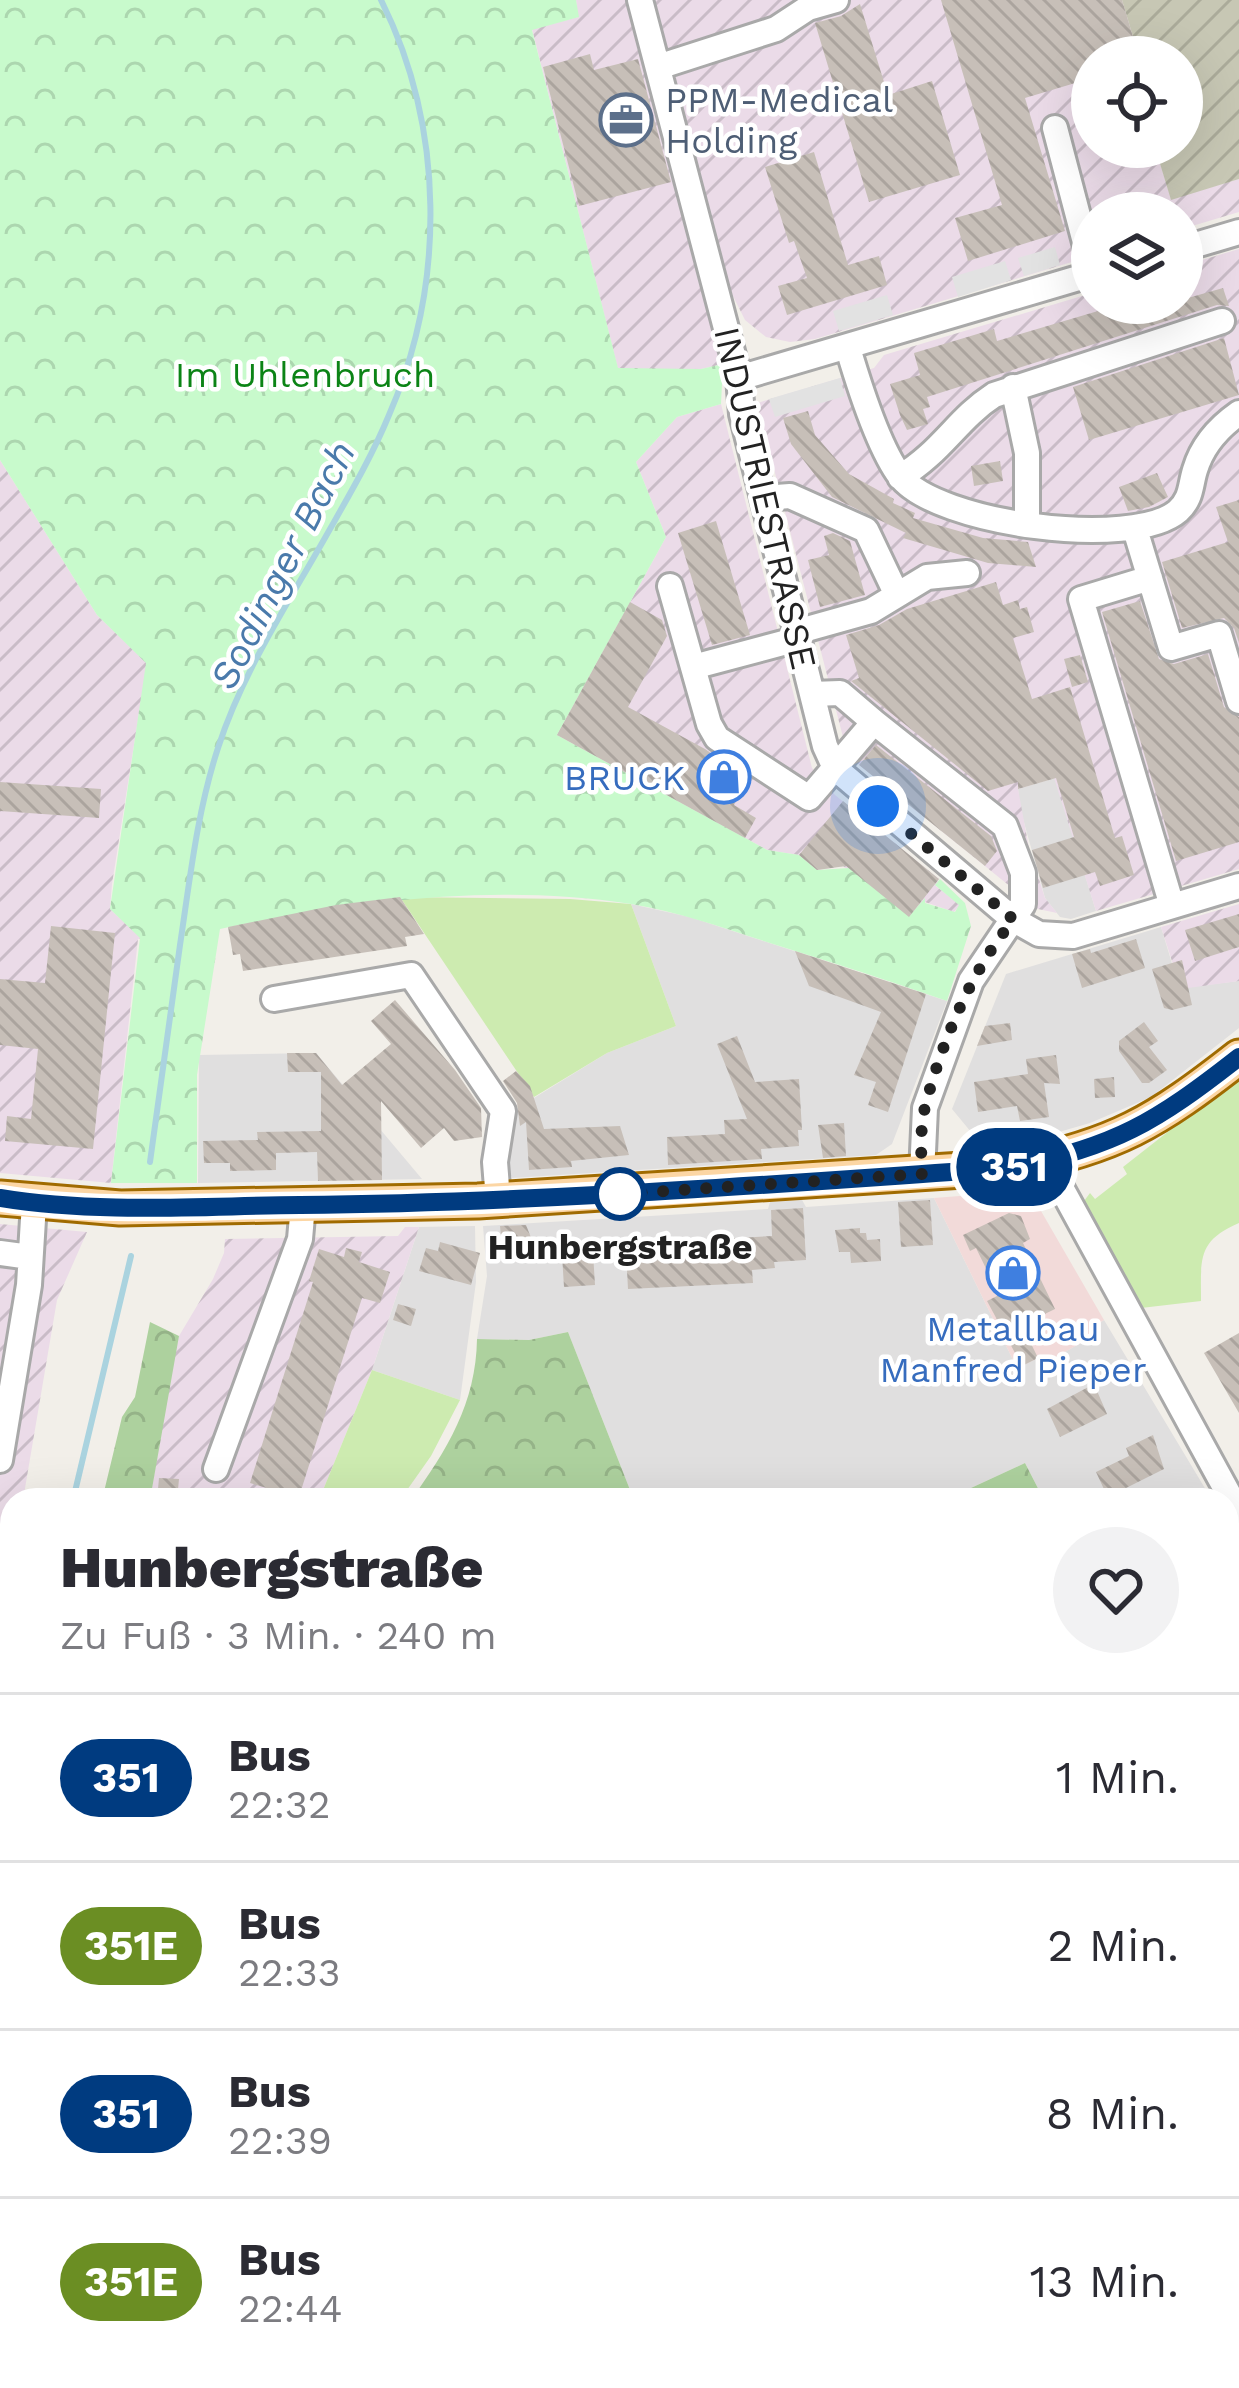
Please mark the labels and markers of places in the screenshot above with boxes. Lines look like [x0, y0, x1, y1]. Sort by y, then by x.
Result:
place label: PPM-Medical Holding [665, 79, 893, 162]
office icon: PPM-Medical Holding [598, 92, 654, 148]
shop icon: BRUCK [696, 749, 752, 805]
place label: BRUCK [564, 757, 685, 799]
marker: Hunbergstraße [595, 1169, 645, 1219]
place label: Hunbergstraße [487, 1226, 753, 1268]
shop icon: Metallbau Manfred Pieper [985, 1245, 1041, 1301]
place label: Metallbau Manfred Pieper [879, 1308, 1147, 1391]

